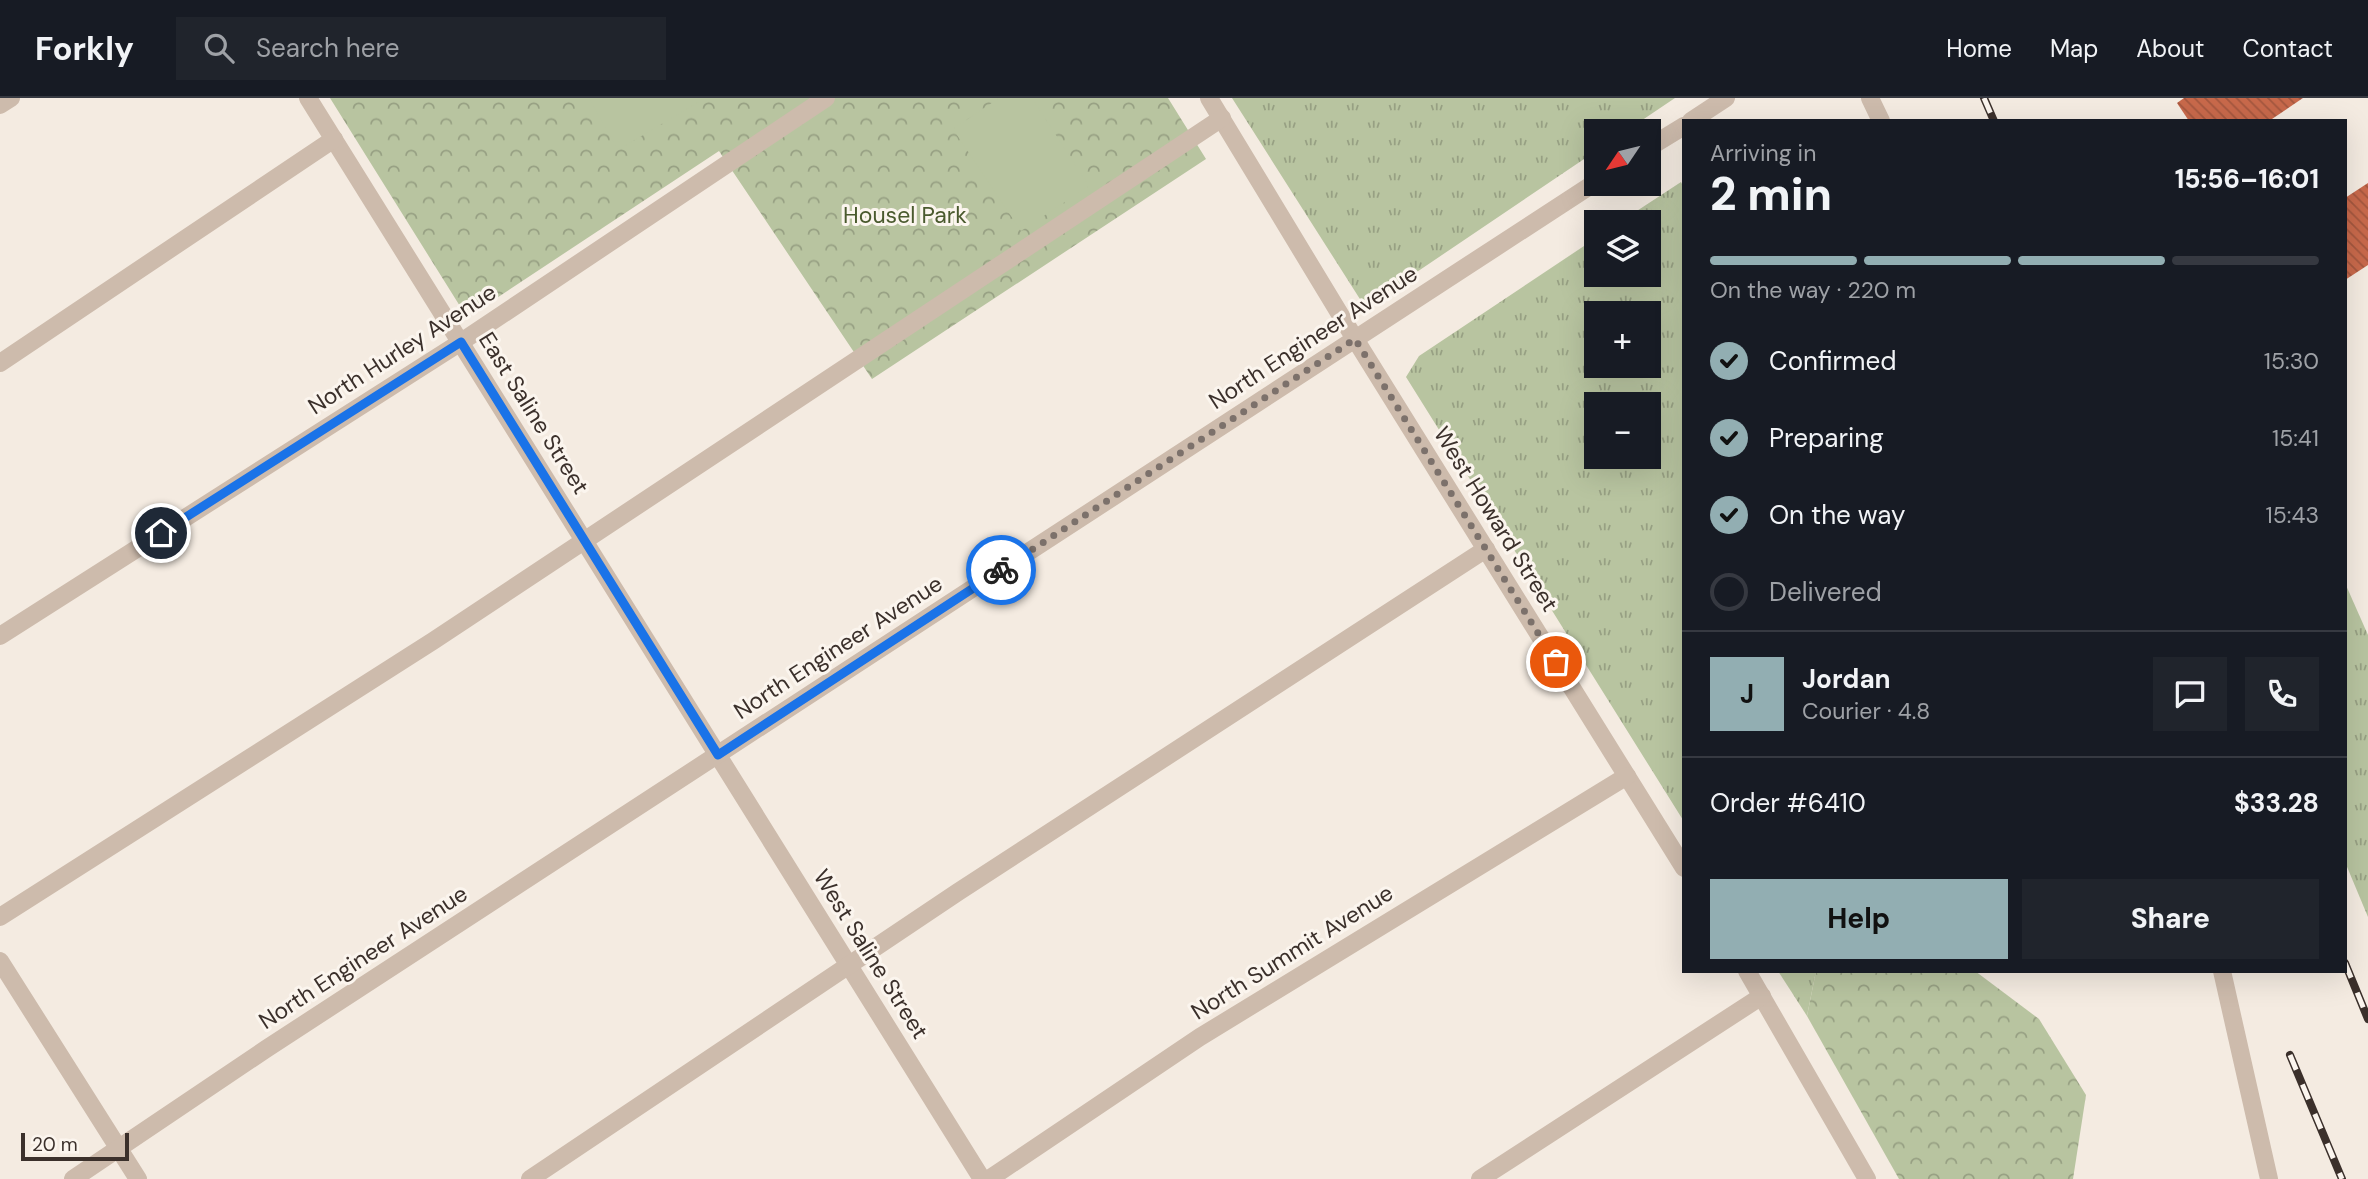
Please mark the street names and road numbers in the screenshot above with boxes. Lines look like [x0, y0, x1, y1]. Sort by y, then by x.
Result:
street label: North Engineer Avenue [1203, 258, 1423, 416]
street label: North Hurley Avenue [302, 277, 502, 421]
street label: East Saline Street [472, 326, 596, 500]
street label: West Howard Street [1427, 421, 1565, 617]
street label: North Engineer Avenue [728, 568, 948, 726]
street label: West Saline Street [807, 864, 935, 1044]
street label: North Engineer Avenue [253, 878, 473, 1036]
street label: North Summit Avenue [1185, 878, 1399, 1026]

